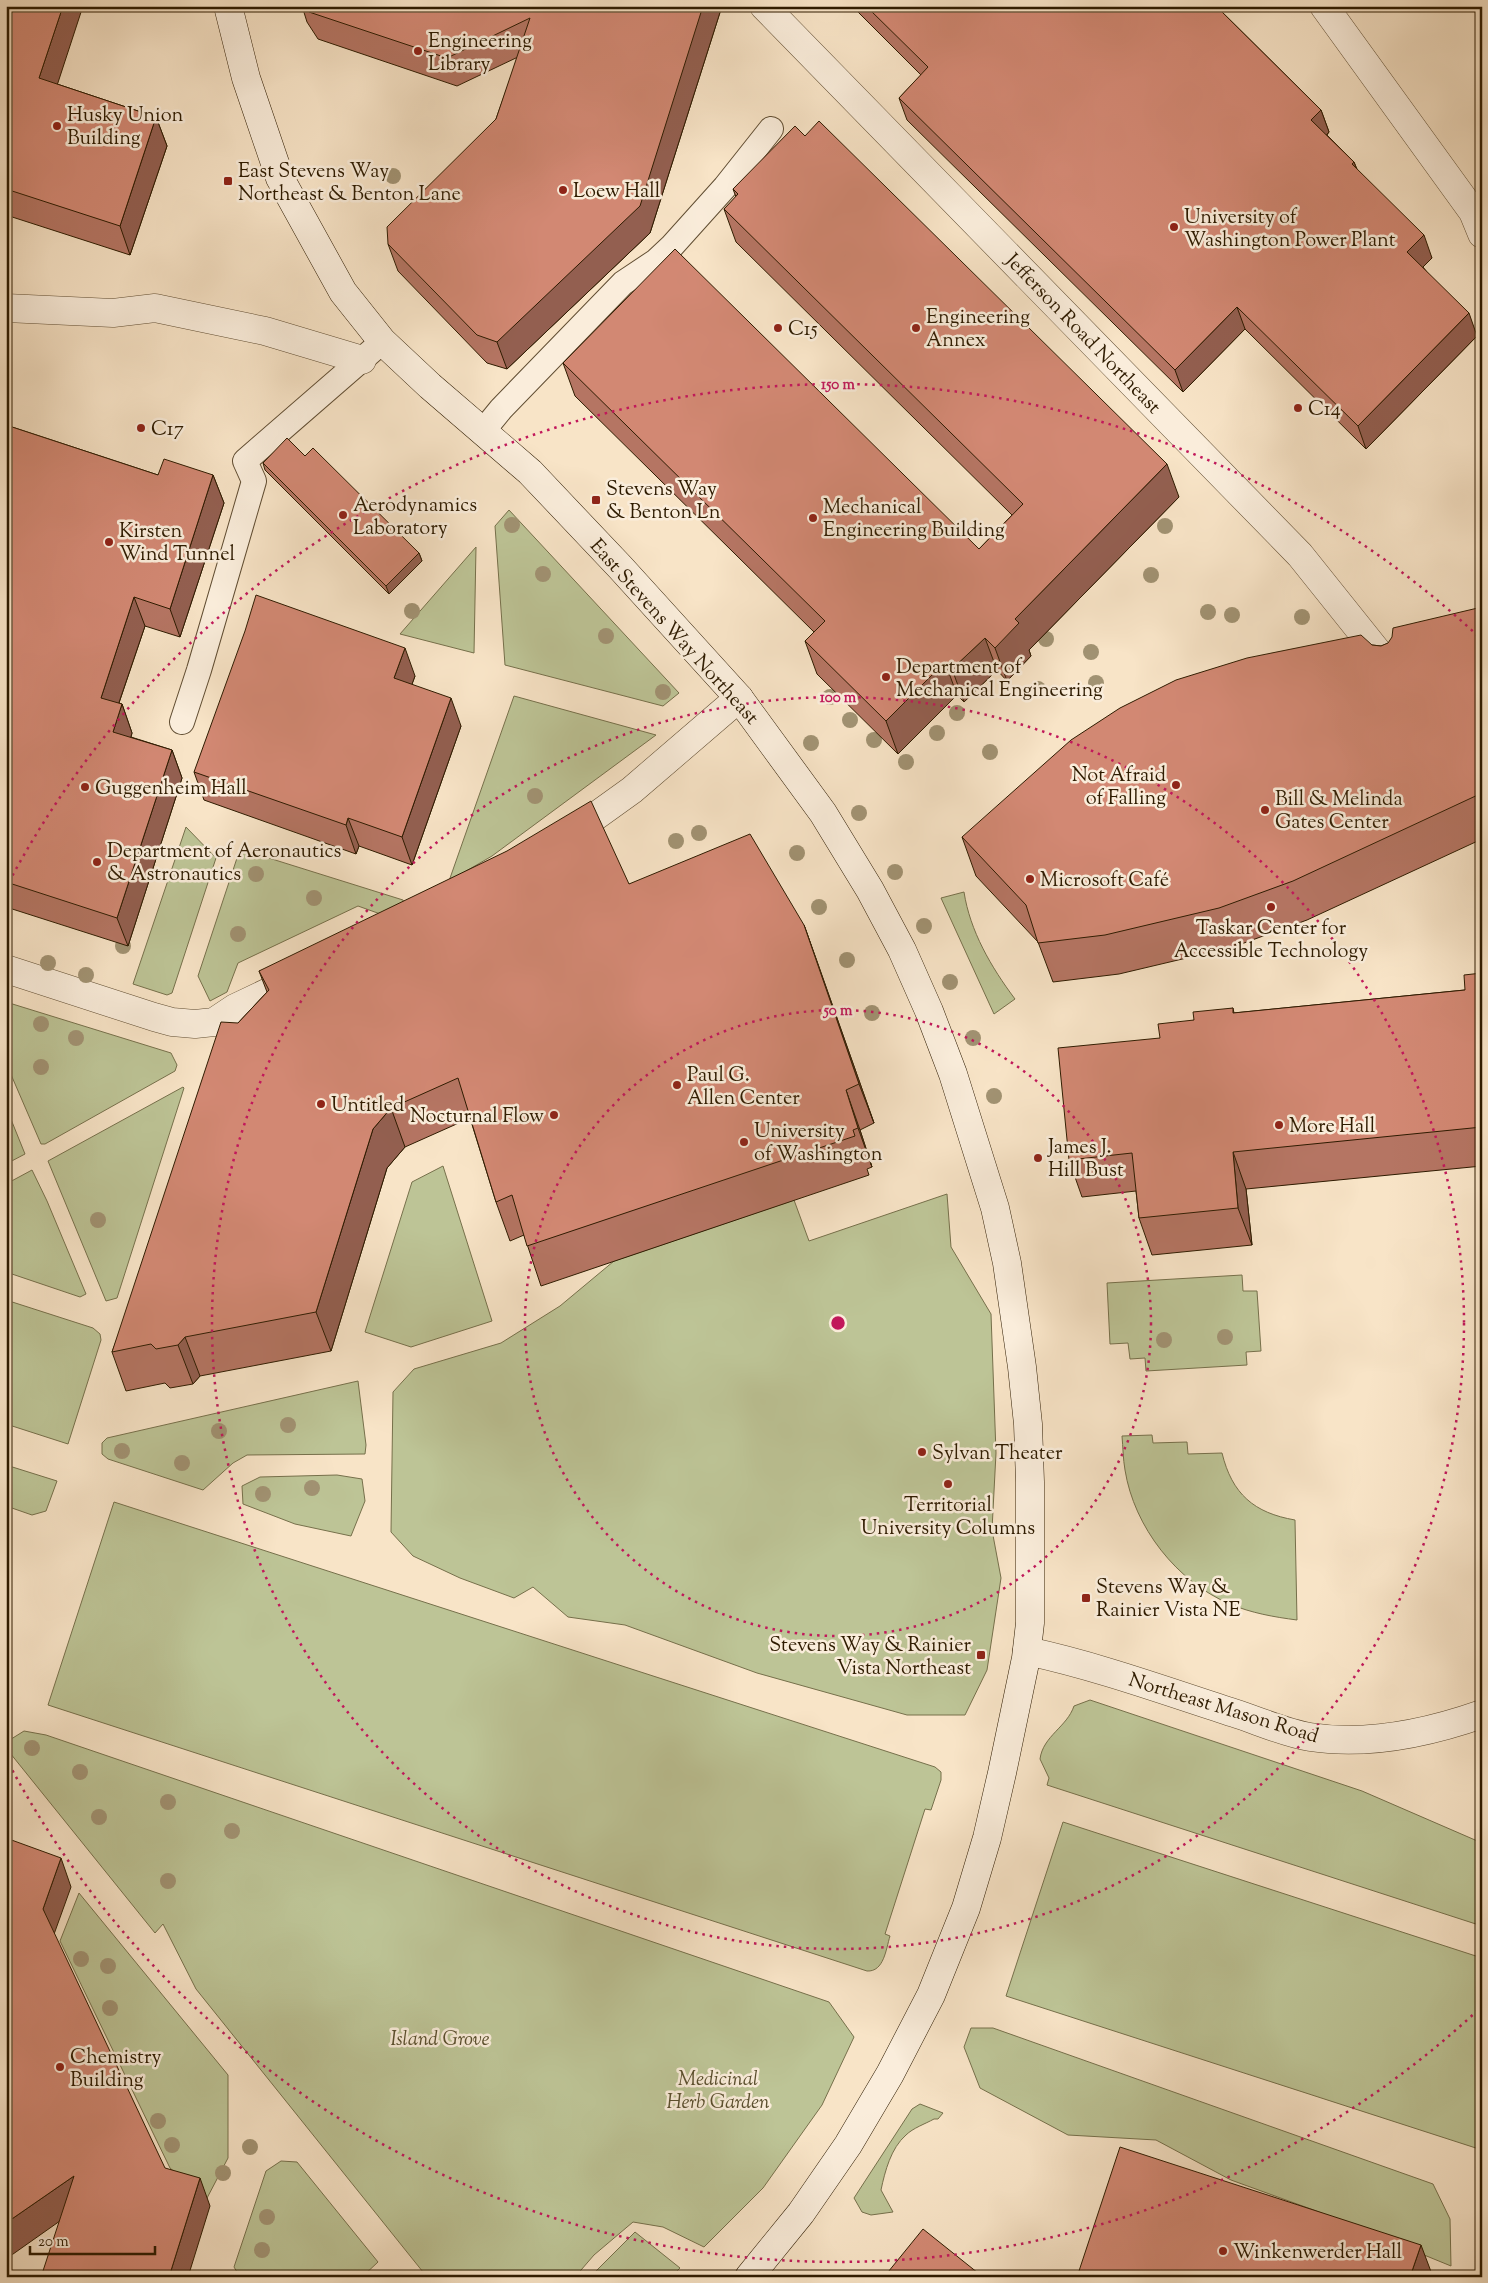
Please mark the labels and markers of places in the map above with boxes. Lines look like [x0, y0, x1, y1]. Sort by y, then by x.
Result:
place label: Engineering Library [428, 28, 532, 80]
marker: Engineering Library [412, 45, 424, 57]
place label: Husky Union Building [67, 102, 184, 154]
marker: Husky Union Building [51, 120, 63, 132]
place label: East Stevens Way Northeast & Benton Lane [238, 158, 461, 210]
marker: East Stevens Way Northeast & Benton Lane [222, 175, 234, 187]
place label: Loew Hall [573, 178, 661, 207]
marker: Loew Hall [557, 184, 569, 196]
place label: University of Washington Power Plant [1184, 204, 1396, 256]
marker: University of Washington Power Plant [1168, 221, 1180, 233]
place label: Engineering Annex [926, 304, 1030, 356]
place label: C15 [788, 316, 818, 345]
marker: C15 [772, 322, 784, 334]
marker: Engineering Annex [910, 322, 922, 334]
place label: C14 [1308, 396, 1341, 425]
marker: C14 [1292, 402, 1304, 414]
place label: C17 [151, 416, 184, 445]
marker: C17 [135, 422, 147, 434]
place label: Stevens Way & Benton Ln [606, 476, 721, 528]
place label: Aerodynamics Laboratory [353, 492, 477, 544]
marker: Stevens Way & Benton Ln [590, 494, 602, 506]
place label: Mechanical Engineering Building [823, 494, 1005, 546]
marker: Aerodynamics Laboratory [337, 509, 349, 521]
marker: Mechanical Engineering Building [807, 512, 819, 524]
place label: Kirsten Wind Tunnel [119, 518, 235, 570]
marker: Kirsten Wind Tunnel [103, 536, 115, 548]
place label: Department of Mechanical Engineering [896, 654, 1103, 706]
marker: Department of Mechanical Engineering [880, 671, 892, 683]
place label: Not Afraid of Falling [1072, 762, 1166, 814]
place label: Guggenheim Hall [95, 775, 247, 804]
marker: Not Afraid of Falling [1170, 779, 1182, 791]
marker: Guggenheim Hall [79, 781, 91, 793]
place label: Bill & Melinda Gates Center [1275, 786, 1403, 838]
marker: Bill & Melinda Gates Center [1259, 804, 1271, 816]
place label: Department of Aeronautics & Astronautics [107, 838, 342, 890]
marker: Department of Aeronautics & Astronautics [91, 856, 103, 868]
place label: Microsoft Café [1040, 867, 1169, 896]
marker: Microsoft Café [1024, 873, 1036, 885]
marker: Taskar Center for Accessible Technology [1265, 901, 1277, 913]
place label: Taskar Center for Accessible Technology [1174, 915, 1368, 967]
place label: Paul G. Allen Center [687, 1062, 800, 1114]
marker: Paul G. Allen Center [671, 1079, 683, 1091]
place label: Untitled [331, 1092, 404, 1121]
marker: Untitled [315, 1098, 327, 1110]
place label: Nocturnal Flow [410, 1103, 544, 1132]
marker: Nocturnal Flow [548, 1109, 560, 1121]
place label: More Hall [1289, 1113, 1376, 1142]
place label: University of Washington [754, 1118, 883, 1170]
marker: More Hall [1273, 1119, 1285, 1131]
place label: James J. Hill Bust [1047, 1134, 1124, 1186]
marker: University of Washington [738, 1136, 750, 1148]
marker: James J. Hill Bust [1032, 1152, 1044, 1164]
centre of rings [829, 1314, 847, 1332]
place label: Sylvan Theater [932, 1440, 1063, 1469]
marker: Sylvan Theater [916, 1446, 928, 1458]
marker: Territorial University Columns [942, 1478, 954, 1490]
place label: Territorial University Columns [861, 1492, 1035, 1544]
place label: Stevens Way & Rainier Vista NE [1096, 1574, 1241, 1626]
marker: Stevens Way & Rainier Vista NE [1080, 1592, 1092, 1604]
place label: Stevens Way & Rainier Vista Northeast [769, 1632, 971, 1684]
marker: Stevens Way & Rainier Vista Northeast [975, 1649, 987, 1661]
place label: Chemistry Building [70, 2044, 161, 2096]
marker: Chemistry Building [54, 2061, 66, 2073]
place label: Winkenwerder Hall [1233, 2239, 1403, 2268]
marker: Winkenwerder Hall [1217, 2245, 1229, 2257]

